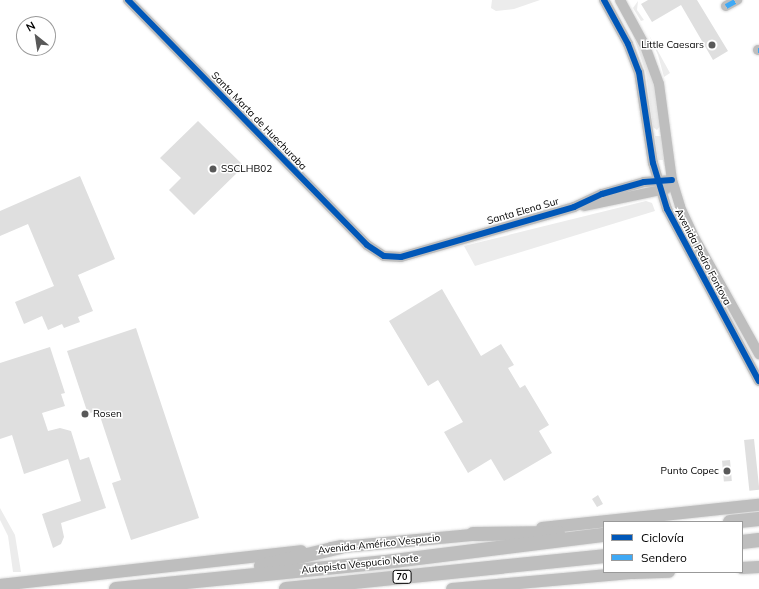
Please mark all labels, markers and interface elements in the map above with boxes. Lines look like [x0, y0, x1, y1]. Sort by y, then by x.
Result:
north arrow [16, 16, 56, 56]
text: N [23, 18, 38, 35]
place label: Little Caesars [641, 39, 704, 51]
marker: Little Caesars [707, 40, 717, 50]
street label: Santa Marta de Huechuraba [209, 69, 309, 173]
place label: SSCLHB02 [221, 163, 272, 175]
marker: SSCLHB02 [208, 164, 218, 174]
street label: Santa Elena Sur [486, 195, 560, 227]
street label: Avenida Pedro Fontova [672, 207, 734, 307]
place label: Rosen [93, 408, 122, 420]
marker: Rosen [80, 409, 90, 419]
place label: Punto Copec [661, 465, 719, 477]
marker: Punto Copec [722, 466, 732, 476]
legend [603, 521, 743, 573]
text: Ciclovía [641, 530, 684, 545]
street label: Avenida Américo Vespucio [317, 532, 441, 556]
text: Sendero [641, 550, 687, 565]
street label: Autopista Vespucio Norte [301, 552, 419, 576]
road number: 70 [392, 570, 412, 584]

